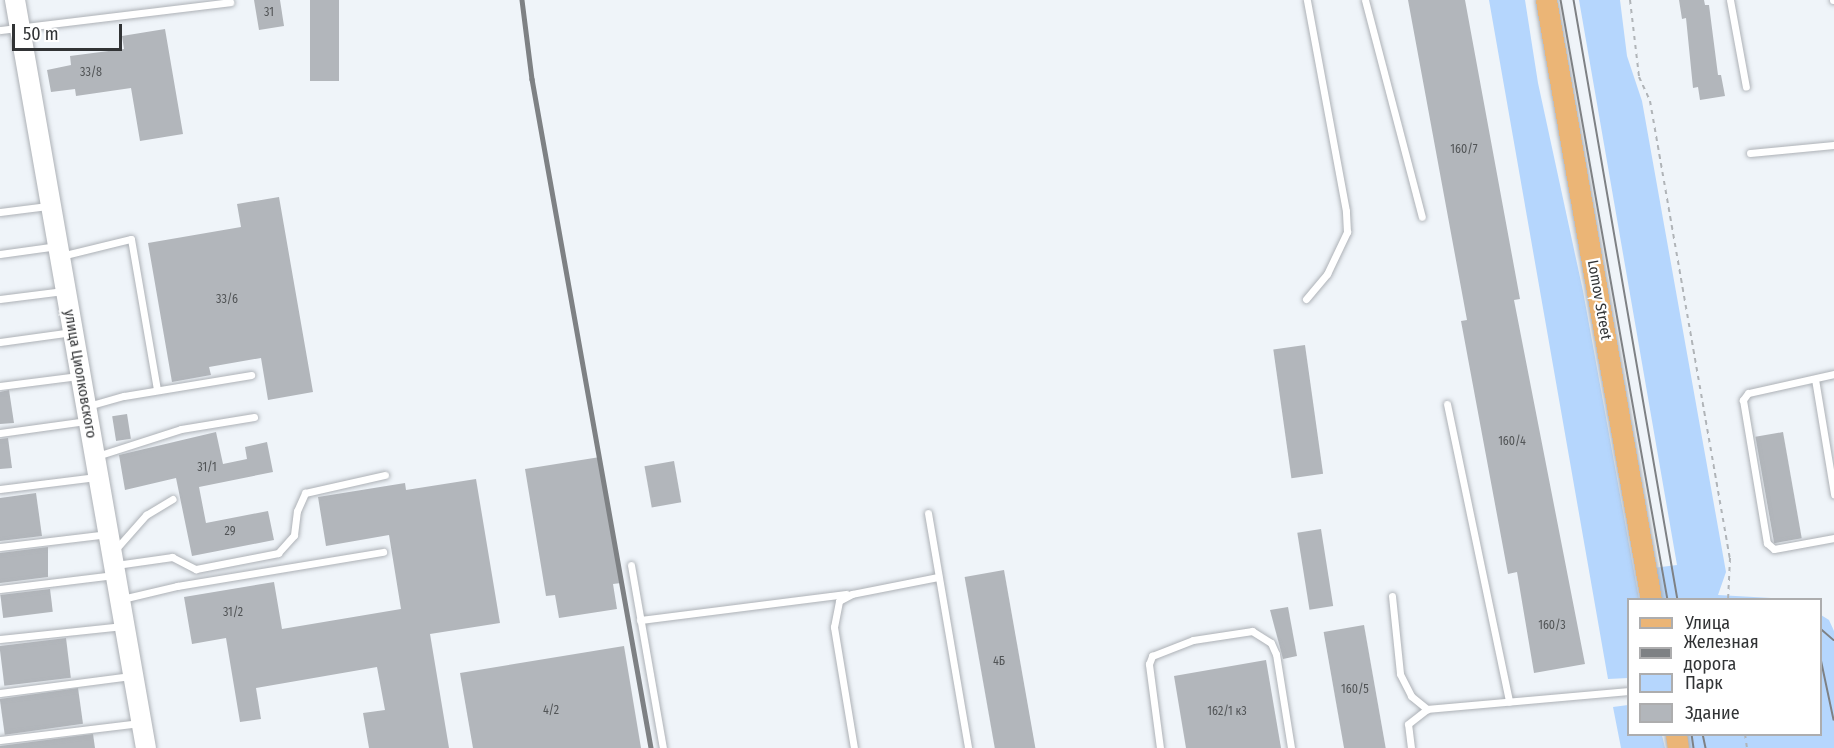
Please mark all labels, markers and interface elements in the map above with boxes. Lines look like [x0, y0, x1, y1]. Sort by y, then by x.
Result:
house number: 31 [264, 6, 274, 20]
scale bar [15, 12, 124, 50]
text: 50 m [23, 23, 59, 45]
house number: 33/8 [80, 66, 102, 80]
house number: 160/7 [1450, 143, 1478, 157]
street label: Lomov Street [1583, 259, 1615, 341]
house number: 33/6 [216, 293, 238, 307]
street label: улица Циолковского [60, 308, 100, 440]
house number: 160/4 [1498, 435, 1526, 449]
house number: 31/1 [197, 461, 217, 475]
house number: 29 [224, 525, 236, 539]
legend [1627, 598, 1822, 736]
house number: 31/2 [223, 606, 243, 620]
text: Улица [1685, 612, 1730, 634]
house number: 160/3 [1538, 619, 1566, 633]
text: Железная дорога [1684, 631, 1759, 675]
house number: 4Б [993, 655, 1005, 669]
text: Парк [1685, 672, 1723, 694]
house number: 160/5 [1341, 683, 1369, 697]
text: Здание [1685, 702, 1740, 724]
house number: 4/2 [543, 704, 559, 718]
house number: 162/1 к3 [1207, 705, 1247, 719]

